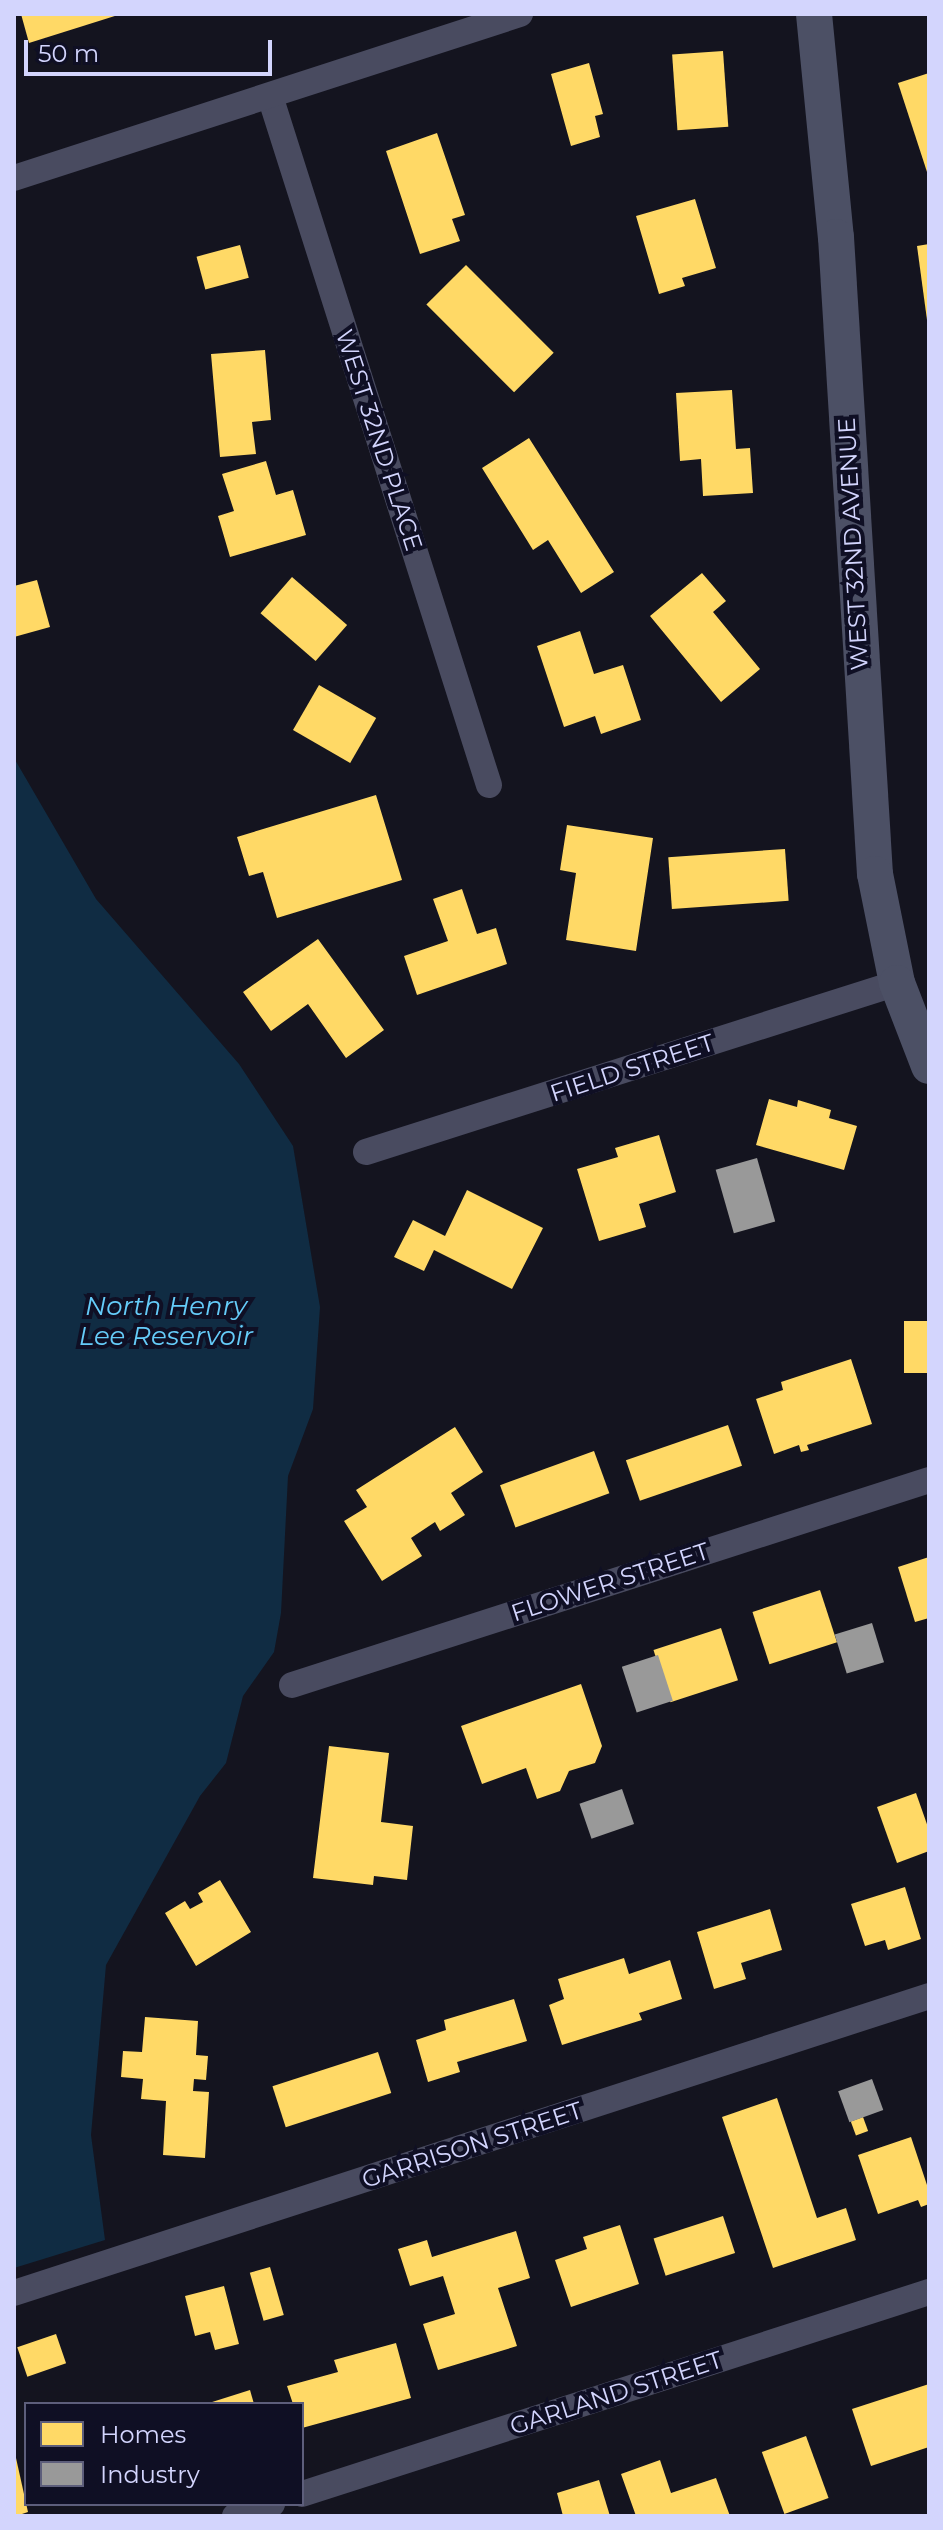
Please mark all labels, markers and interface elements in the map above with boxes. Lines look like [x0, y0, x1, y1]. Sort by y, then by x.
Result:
scale bar [28, 24, 276, 74]
text: 50 m [38, 39, 99, 68]
street label: WEST 32ND PLACE [330, 326, 428, 554]
street label: WEST 32ND AVENUE [832, 417, 874, 671]
street label: FIELD STREET [547, 1028, 717, 1108]
water label: North Henry Lee Reservoir [79, 1291, 253, 1352]
street label: FLOWER STREET [508, 1536, 712, 1628]
street label: GARRISON STREET [358, 2096, 586, 2194]
street label: GARLAND STREET [506, 2345, 726, 2441]
legend [24, 2402, 304, 2506]
text: Homes [100, 2420, 186, 2449]
text: Industry [100, 2460, 200, 2489]

